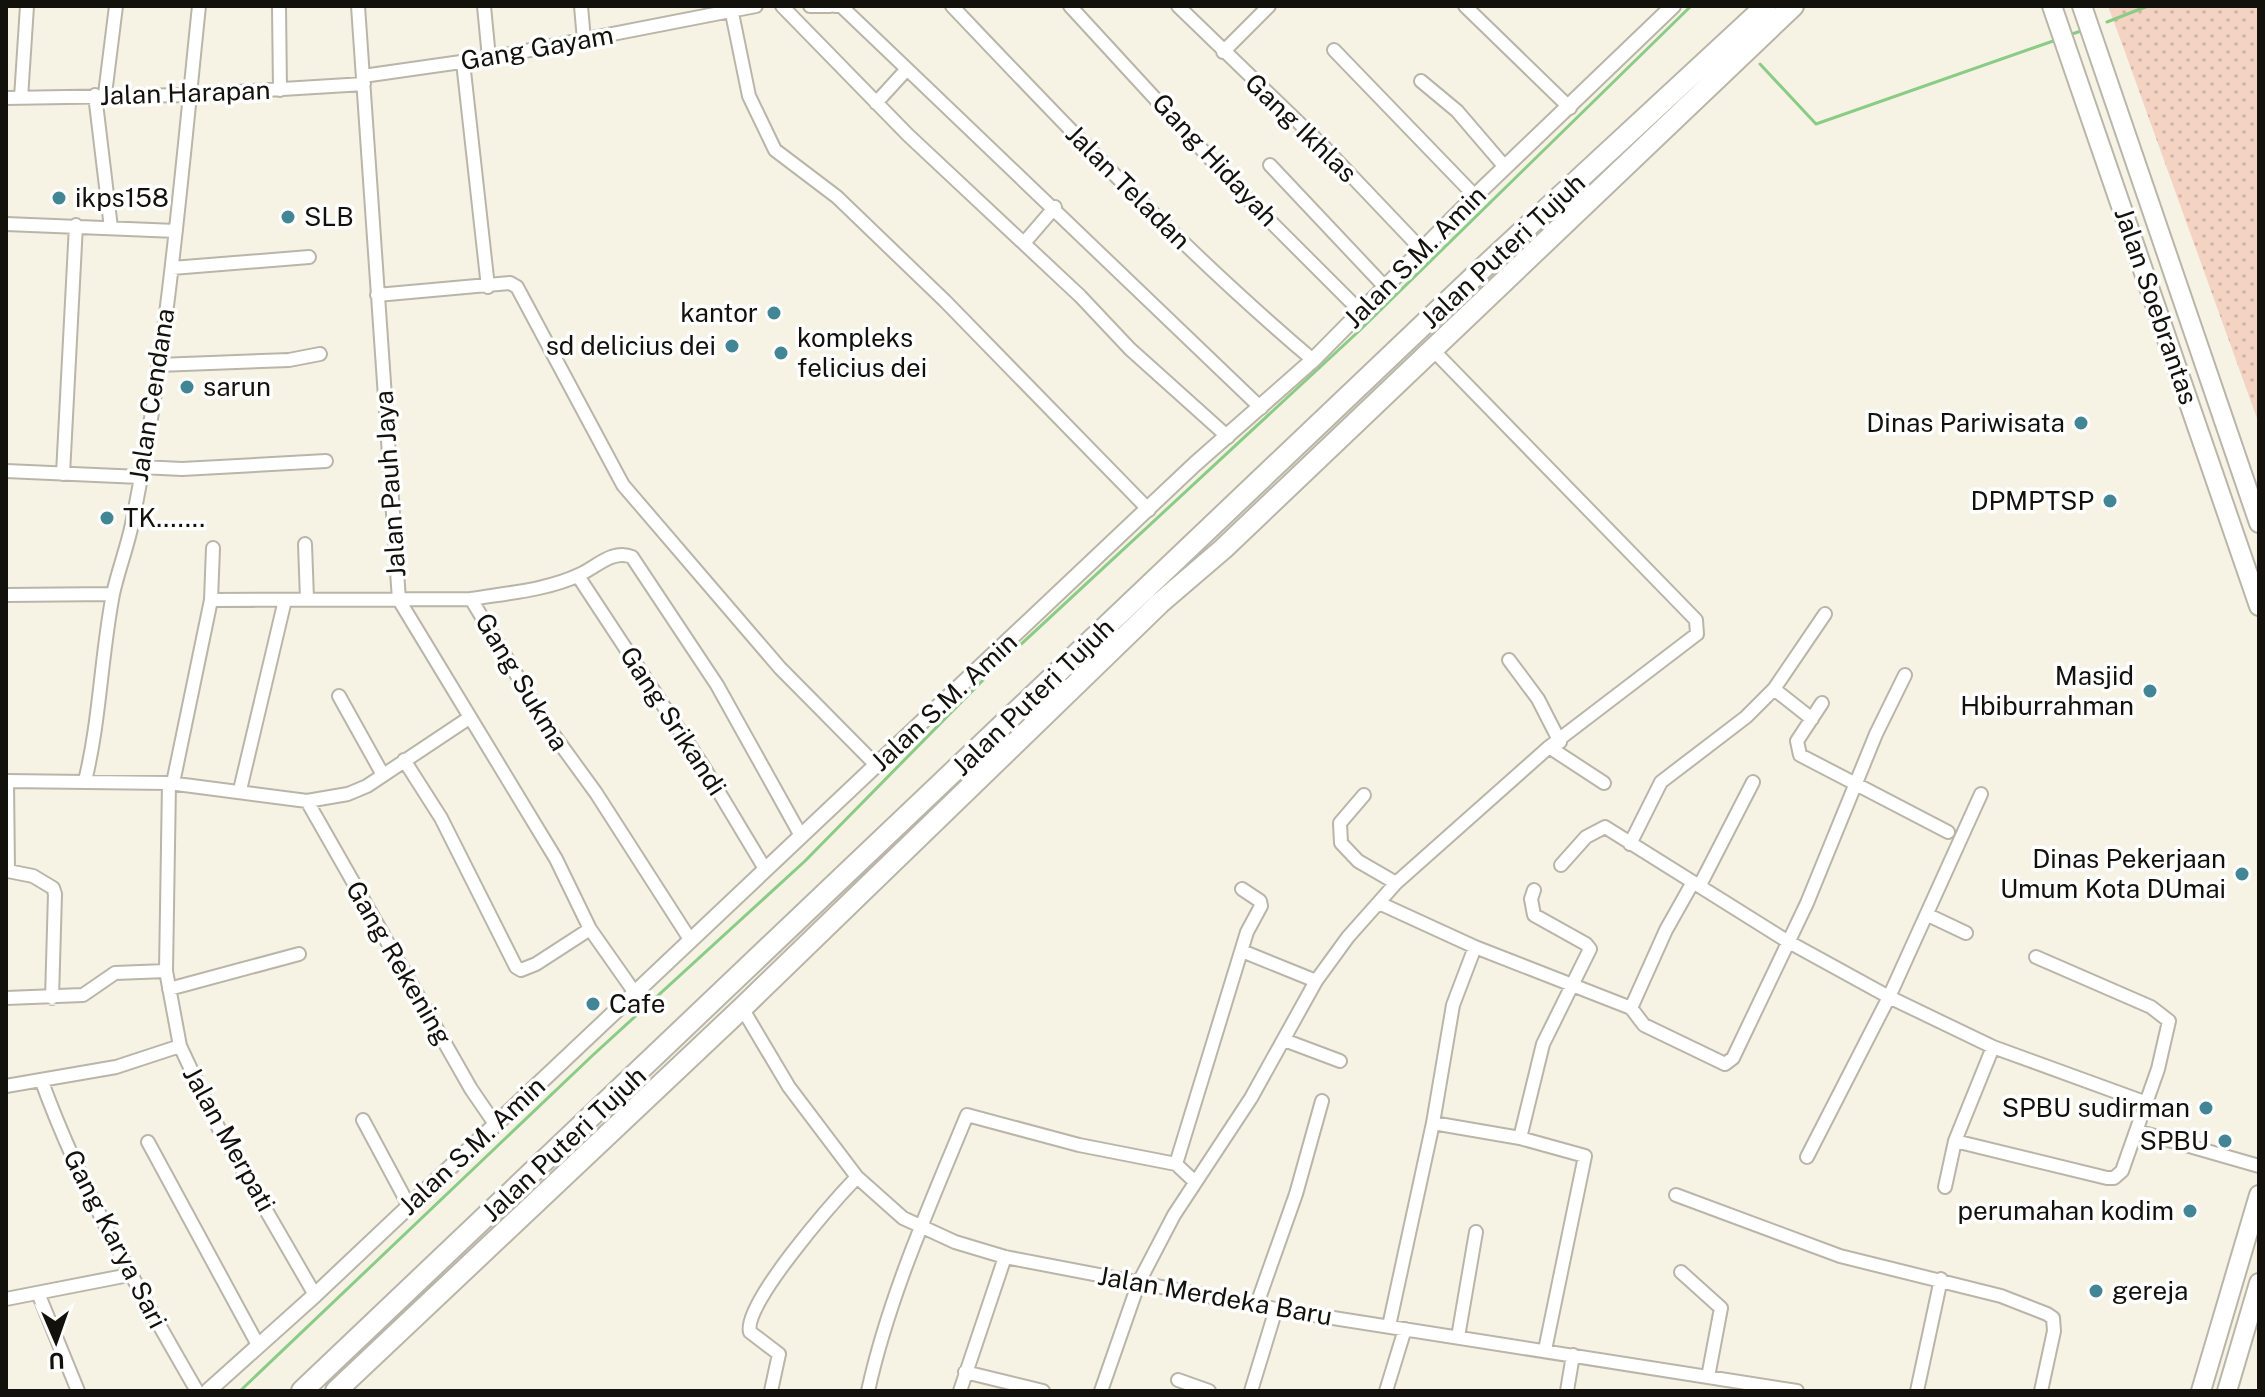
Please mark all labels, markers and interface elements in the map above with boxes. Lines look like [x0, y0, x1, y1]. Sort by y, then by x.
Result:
street label: Gang Gayam [458, 19, 616, 76]
street label: Gang Ikhlas [1239, 67, 1364, 188]
street label: Jalan Harapan [99, 74, 271, 111]
street label: Gang Hidayah [1146, 87, 1285, 232]
street label: Jalan Teladan [1060, 118, 1197, 255]
street label: Jalan Puteri Tujuh [1414, 167, 1591, 335]
street label: Jalan S.M. Amin [1337, 179, 1492, 334]
place label: ikps158 [75, 182, 169, 213]
marker: ikps158 [50, 189, 68, 207]
place label: SLB [304, 201, 354, 232]
street label: Jalan Soebrantas [2108, 203, 2205, 408]
marker: SLB [279, 208, 297, 226]
place label: kantor [680, 297, 758, 328]
marker: kantor [765, 304, 783, 322]
street label: Jalan Cendana [123, 306, 180, 484]
place label: kompleks felicius dei [797, 322, 927, 383]
place label: sd delicius dei [546, 330, 716, 361]
marker: sd delicius dei [723, 337, 741, 355]
marker: kompleks felicius dei [772, 344, 790, 362]
place label: sarun [203, 371, 271, 402]
marker: sarun [178, 378, 196, 396]
street label: Jalan Pauh Jaya [368, 390, 411, 578]
place label: Dinas Pariwisata [1866, 407, 2065, 438]
marker: Dinas Pariwisata [2072, 414, 2090, 432]
place label: DPMPTSP [1970, 485, 2094, 516]
marker: DPMPTSP [2101, 492, 2119, 510]
place label: TK....... [123, 502, 205, 533]
marker: TK....... [98, 509, 116, 527]
street label: Gang Sukma [469, 607, 576, 756]
street label: Jalan Puteri Tujuh [945, 611, 1120, 782]
street label: Jalan S.M. Amin [864, 626, 1023, 777]
street label: Gang Srikandi [614, 641, 733, 801]
place label: Masjid Hbiburrahman [1960, 660, 2134, 721]
marker: Masjid Hbiburrahman [2141, 682, 2159, 700]
place label: Dinas Pekerjaan Umum Kota DUmai [2000, 843, 2226, 904]
marker: Dinas Pekerjaan Umum Kota DUmai [2233, 865, 2251, 883]
street label: Gang Rekening [340, 875, 459, 1050]
place label: Cafe [609, 988, 666, 1019]
marker: Cafe [584, 995, 602, 1013]
street label: Jalan Puteri Tujuh [475, 1060, 652, 1228]
street label: Jalan Merpati [177, 1061, 282, 1217]
street label: Jalan S.M. Amin [392, 1070, 551, 1221]
place label: SPBU sudirman [2002, 1092, 2190, 1123]
marker: SPBU sudirman [2197, 1099, 2215, 1117]
place label: SPBU [2139, 1125, 2209, 1156]
marker: SPBU [2216, 1132, 2234, 1150]
street label: Gang Karya Sari [57, 1144, 174, 1333]
place label: perumahan kodim [1957, 1195, 2174, 1226]
marker: perumahan kodim [2181, 1202, 2199, 1220]
street label: Jalan Merdeka Baru [1095, 1260, 1335, 1331]
place label: gereja [2112, 1275, 2188, 1306]
marker: gereja [2087, 1282, 2105, 1300]
north arrow [16, 1301, 96, 1381]
text: U [48, 1348, 65, 1374]

